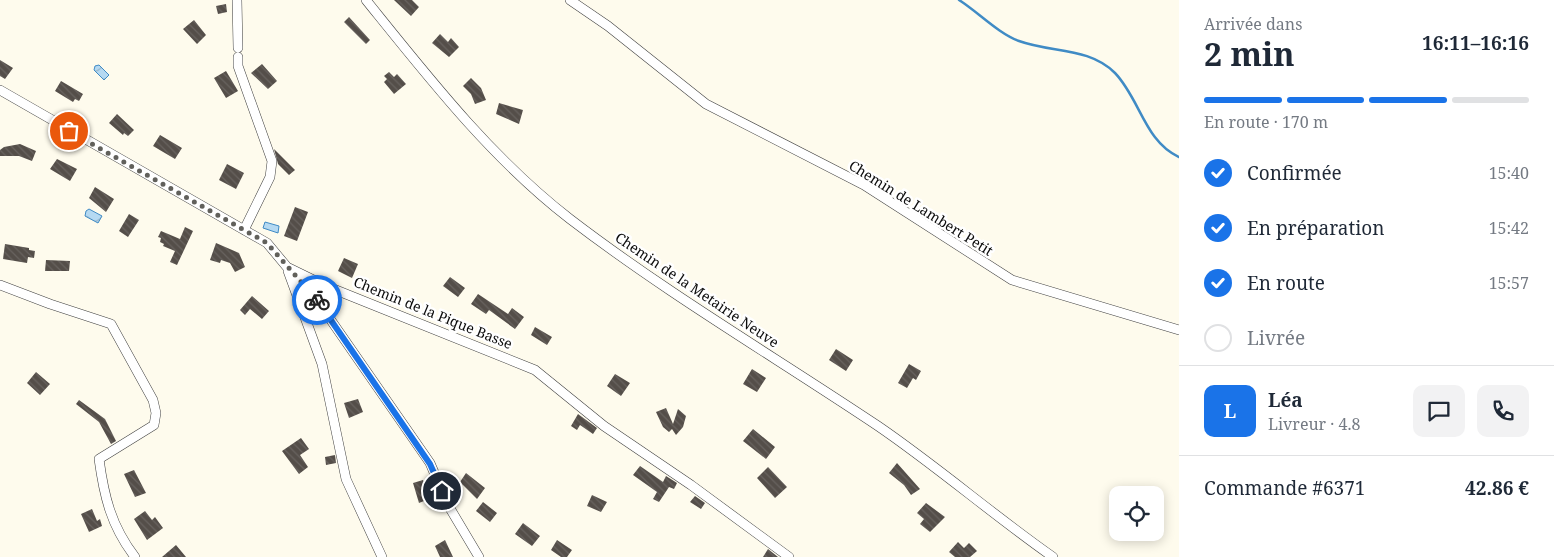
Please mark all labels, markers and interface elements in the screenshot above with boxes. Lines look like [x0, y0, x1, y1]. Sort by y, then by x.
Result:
text: Arrivée dans [1204, 13, 1302, 35]
text: 16:11–16:16 [1422, 30, 1529, 56]
text: 2 min [1204, 32, 1295, 75]
pin [48, 110, 90, 152]
text: En route · 170 m [1204, 111, 1328, 133]
icon: bag [55, 117, 83, 145]
street label: Chemin de Lambert Petit [846, 155, 997, 260]
icon: check [1204, 159, 1232, 187]
text: Confirmée [1247, 160, 1342, 186]
text: 15:40 [1489, 162, 1529, 184]
icon: check [1204, 214, 1232, 242]
text: En préparation [1247, 215, 1384, 241]
text: 15:42 [1489, 217, 1529, 239]
street label: Chemin de la Metairie Neuve [612, 228, 783, 352]
icon: check [1204, 269, 1232, 297]
text: En route [1247, 270, 1325, 296]
street label: Chemin de la Pique Basse [351, 272, 515, 353]
text: 15:57 [1489, 272, 1529, 294]
courier [292, 275, 342, 325]
icon: bike [303, 286, 331, 314]
text: Livrée [1247, 325, 1305, 351]
button: chat [1413, 385, 1465, 437]
button: phone [1477, 385, 1529, 437]
text: Léa [1268, 387, 1303, 413]
text: L [1224, 398, 1236, 424]
text: Livreur · 4.8 [1268, 413, 1360, 435]
pin [421, 470, 463, 512]
text: Commande #6371 [1204, 475, 1365, 501]
text: 42.86 € [1465, 475, 1529, 501]
icon: home [428, 477, 456, 505]
map controls [1109, 486, 1164, 541]
button: locate [1109, 486, 1164, 541]

